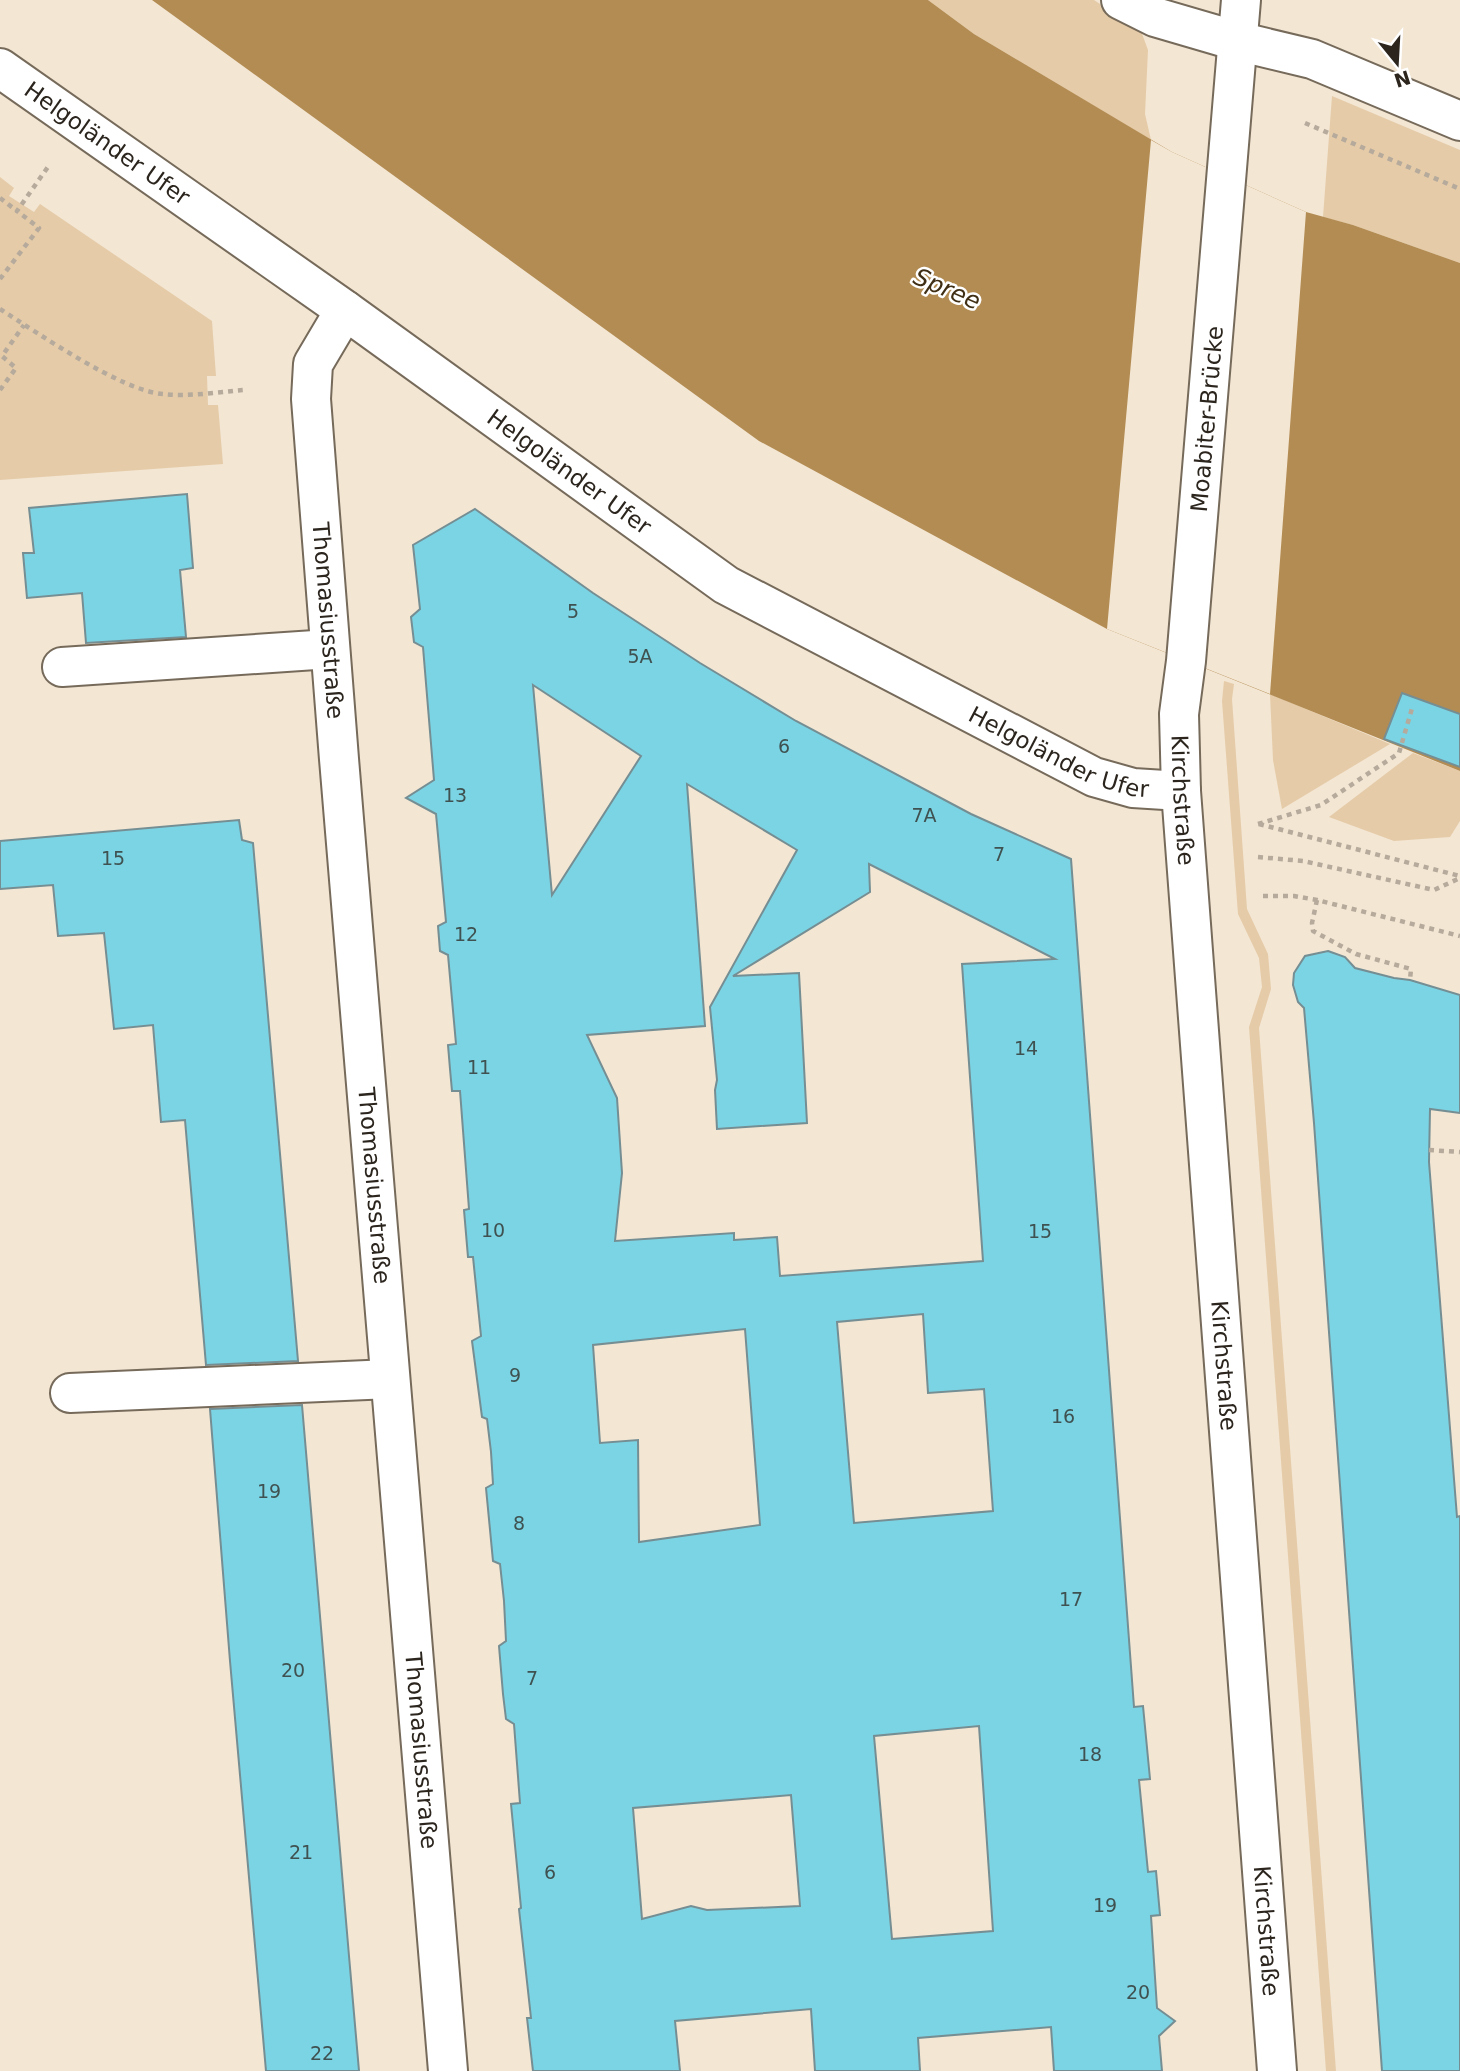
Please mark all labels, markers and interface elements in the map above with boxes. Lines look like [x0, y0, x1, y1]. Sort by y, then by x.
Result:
north arrow [1362, 28, 1432, 98]
text: N [1391, 66, 1413, 92]
street label: Helgoländer Ufer [20, 76, 195, 210]
water label: Spree [909, 262, 985, 316]
street label: Moabiter-Brücke [1186, 325, 1228, 513]
street label: Helgoländer Ufer [482, 404, 657, 540]
street label: Thomasiusstraße [308, 520, 349, 720]
house number: 5 [567, 600, 579, 622]
house number: 5A [627, 645, 653, 667]
street label: Helgoländer Ufer [965, 701, 1150, 802]
street label: Kirchstraße [1167, 734, 1200, 866]
house number: 6 [778, 735, 790, 757]
house number: 13 [443, 784, 467, 806]
house number: 7A [911, 804, 937, 826]
house number: 7 [993, 843, 1005, 865]
house number: 15 [101, 847, 125, 869]
house number: 12 [454, 923, 478, 945]
house number: 14 [1014, 1037, 1038, 1059]
house number: 11 [467, 1056, 491, 1078]
street label: Thomasiusstraße [353, 1085, 396, 1285]
house number: 10 [481, 1219, 505, 1241]
house number: 15 [1028, 1220, 1052, 1242]
street label: Kirchstraße [1206, 1299, 1242, 1432]
house number: 9 [509, 1364, 521, 1386]
house number: 16 [1051, 1405, 1075, 1427]
house number: 19 [257, 1480, 281, 1502]
house number: 8 [513, 1512, 525, 1534]
house number: 17 [1059, 1588, 1083, 1610]
street label: Thomasiusstraße [400, 1650, 443, 1850]
house number: 20 [281, 1659, 305, 1681]
house number: 7 [526, 1667, 538, 1689]
house number: 18 [1078, 1743, 1102, 1765]
house number: 21 [289, 1841, 313, 1863]
house number: 6 [544, 1861, 556, 1883]
street label: Kirchstraße [1249, 1865, 1284, 1997]
house number: 19 [1093, 1894, 1117, 1916]
house number: 20 [1126, 1981, 1150, 2003]
house number: 22 [310, 2042, 334, 2064]

